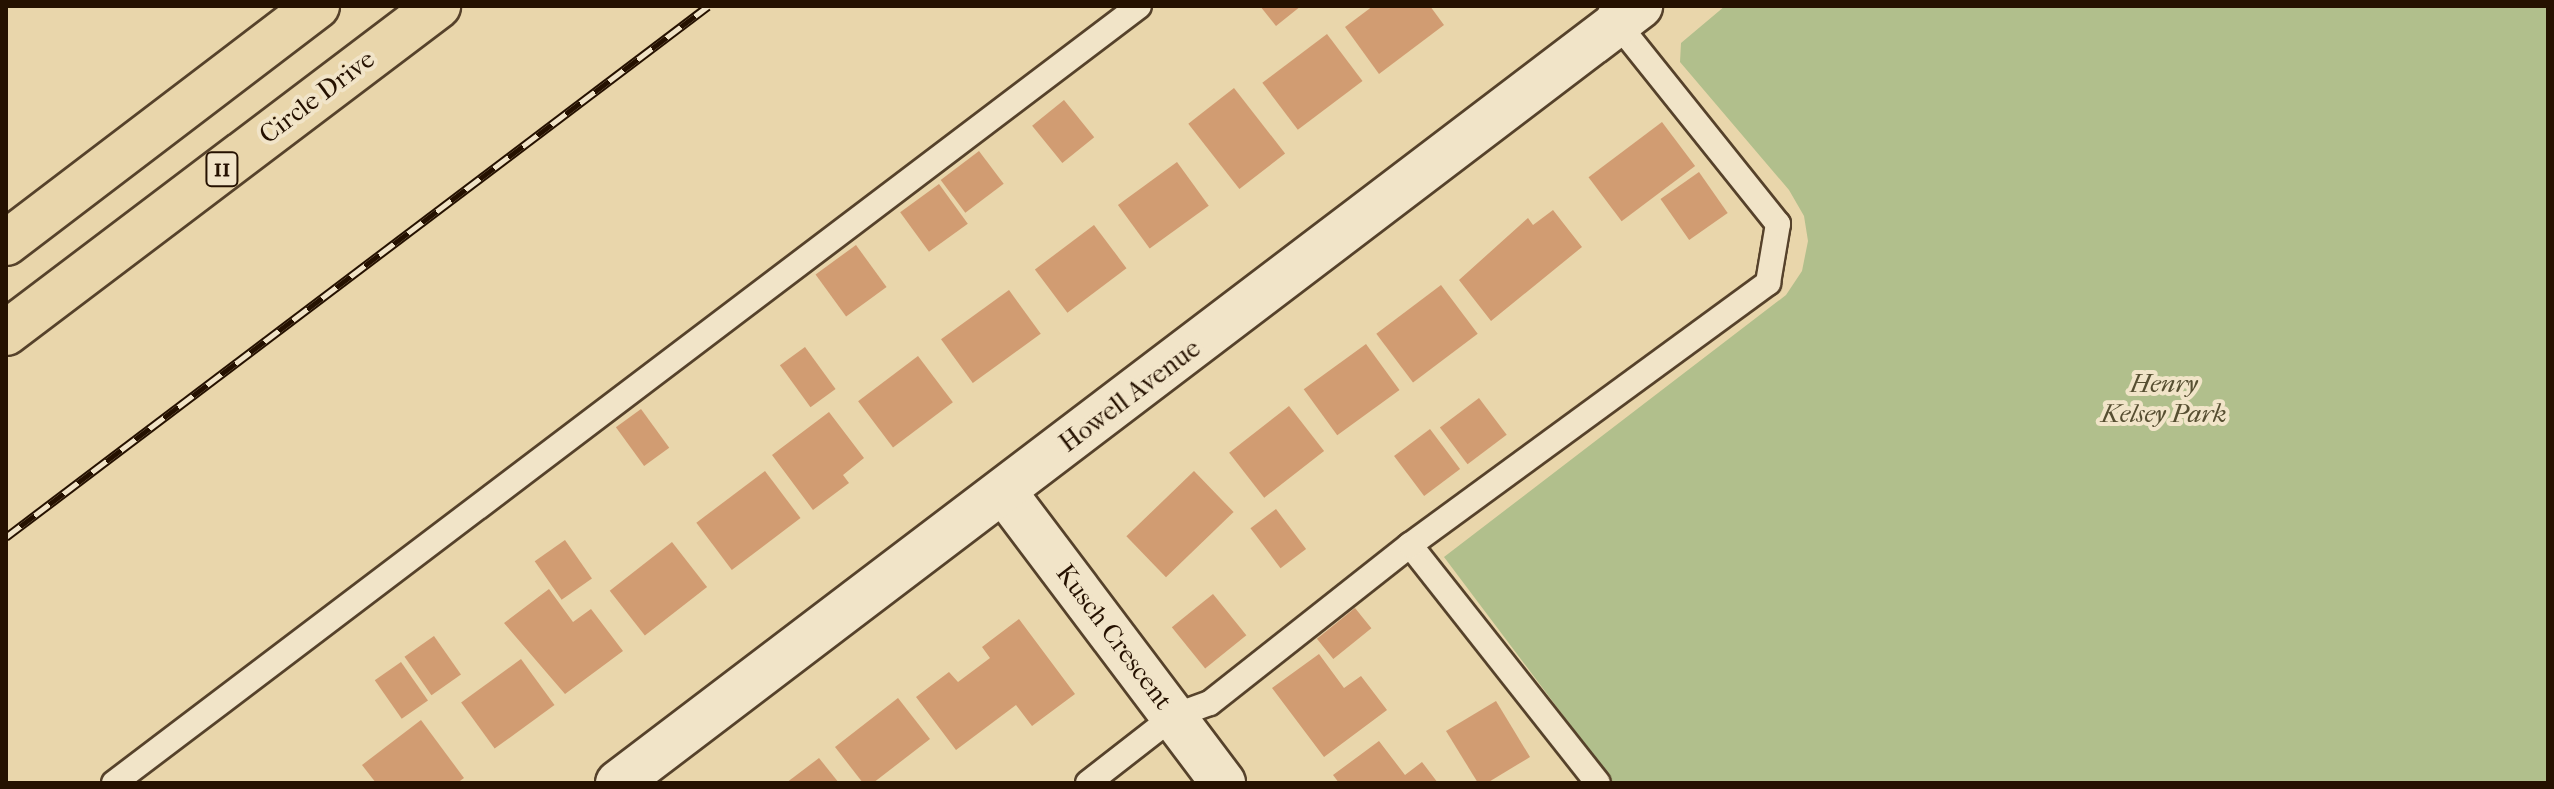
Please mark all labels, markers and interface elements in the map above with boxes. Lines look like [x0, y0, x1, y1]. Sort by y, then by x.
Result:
street label: Circle Drive [253, 44, 381, 150]
road number: 11 [204, 149, 240, 189]
street label: Howell Avenue [1053, 333, 1207, 459]
park label: Henry Kelsey Park [2101, 368, 2227, 430]
street label: Kusch Crescent [1049, 558, 1179, 716]

